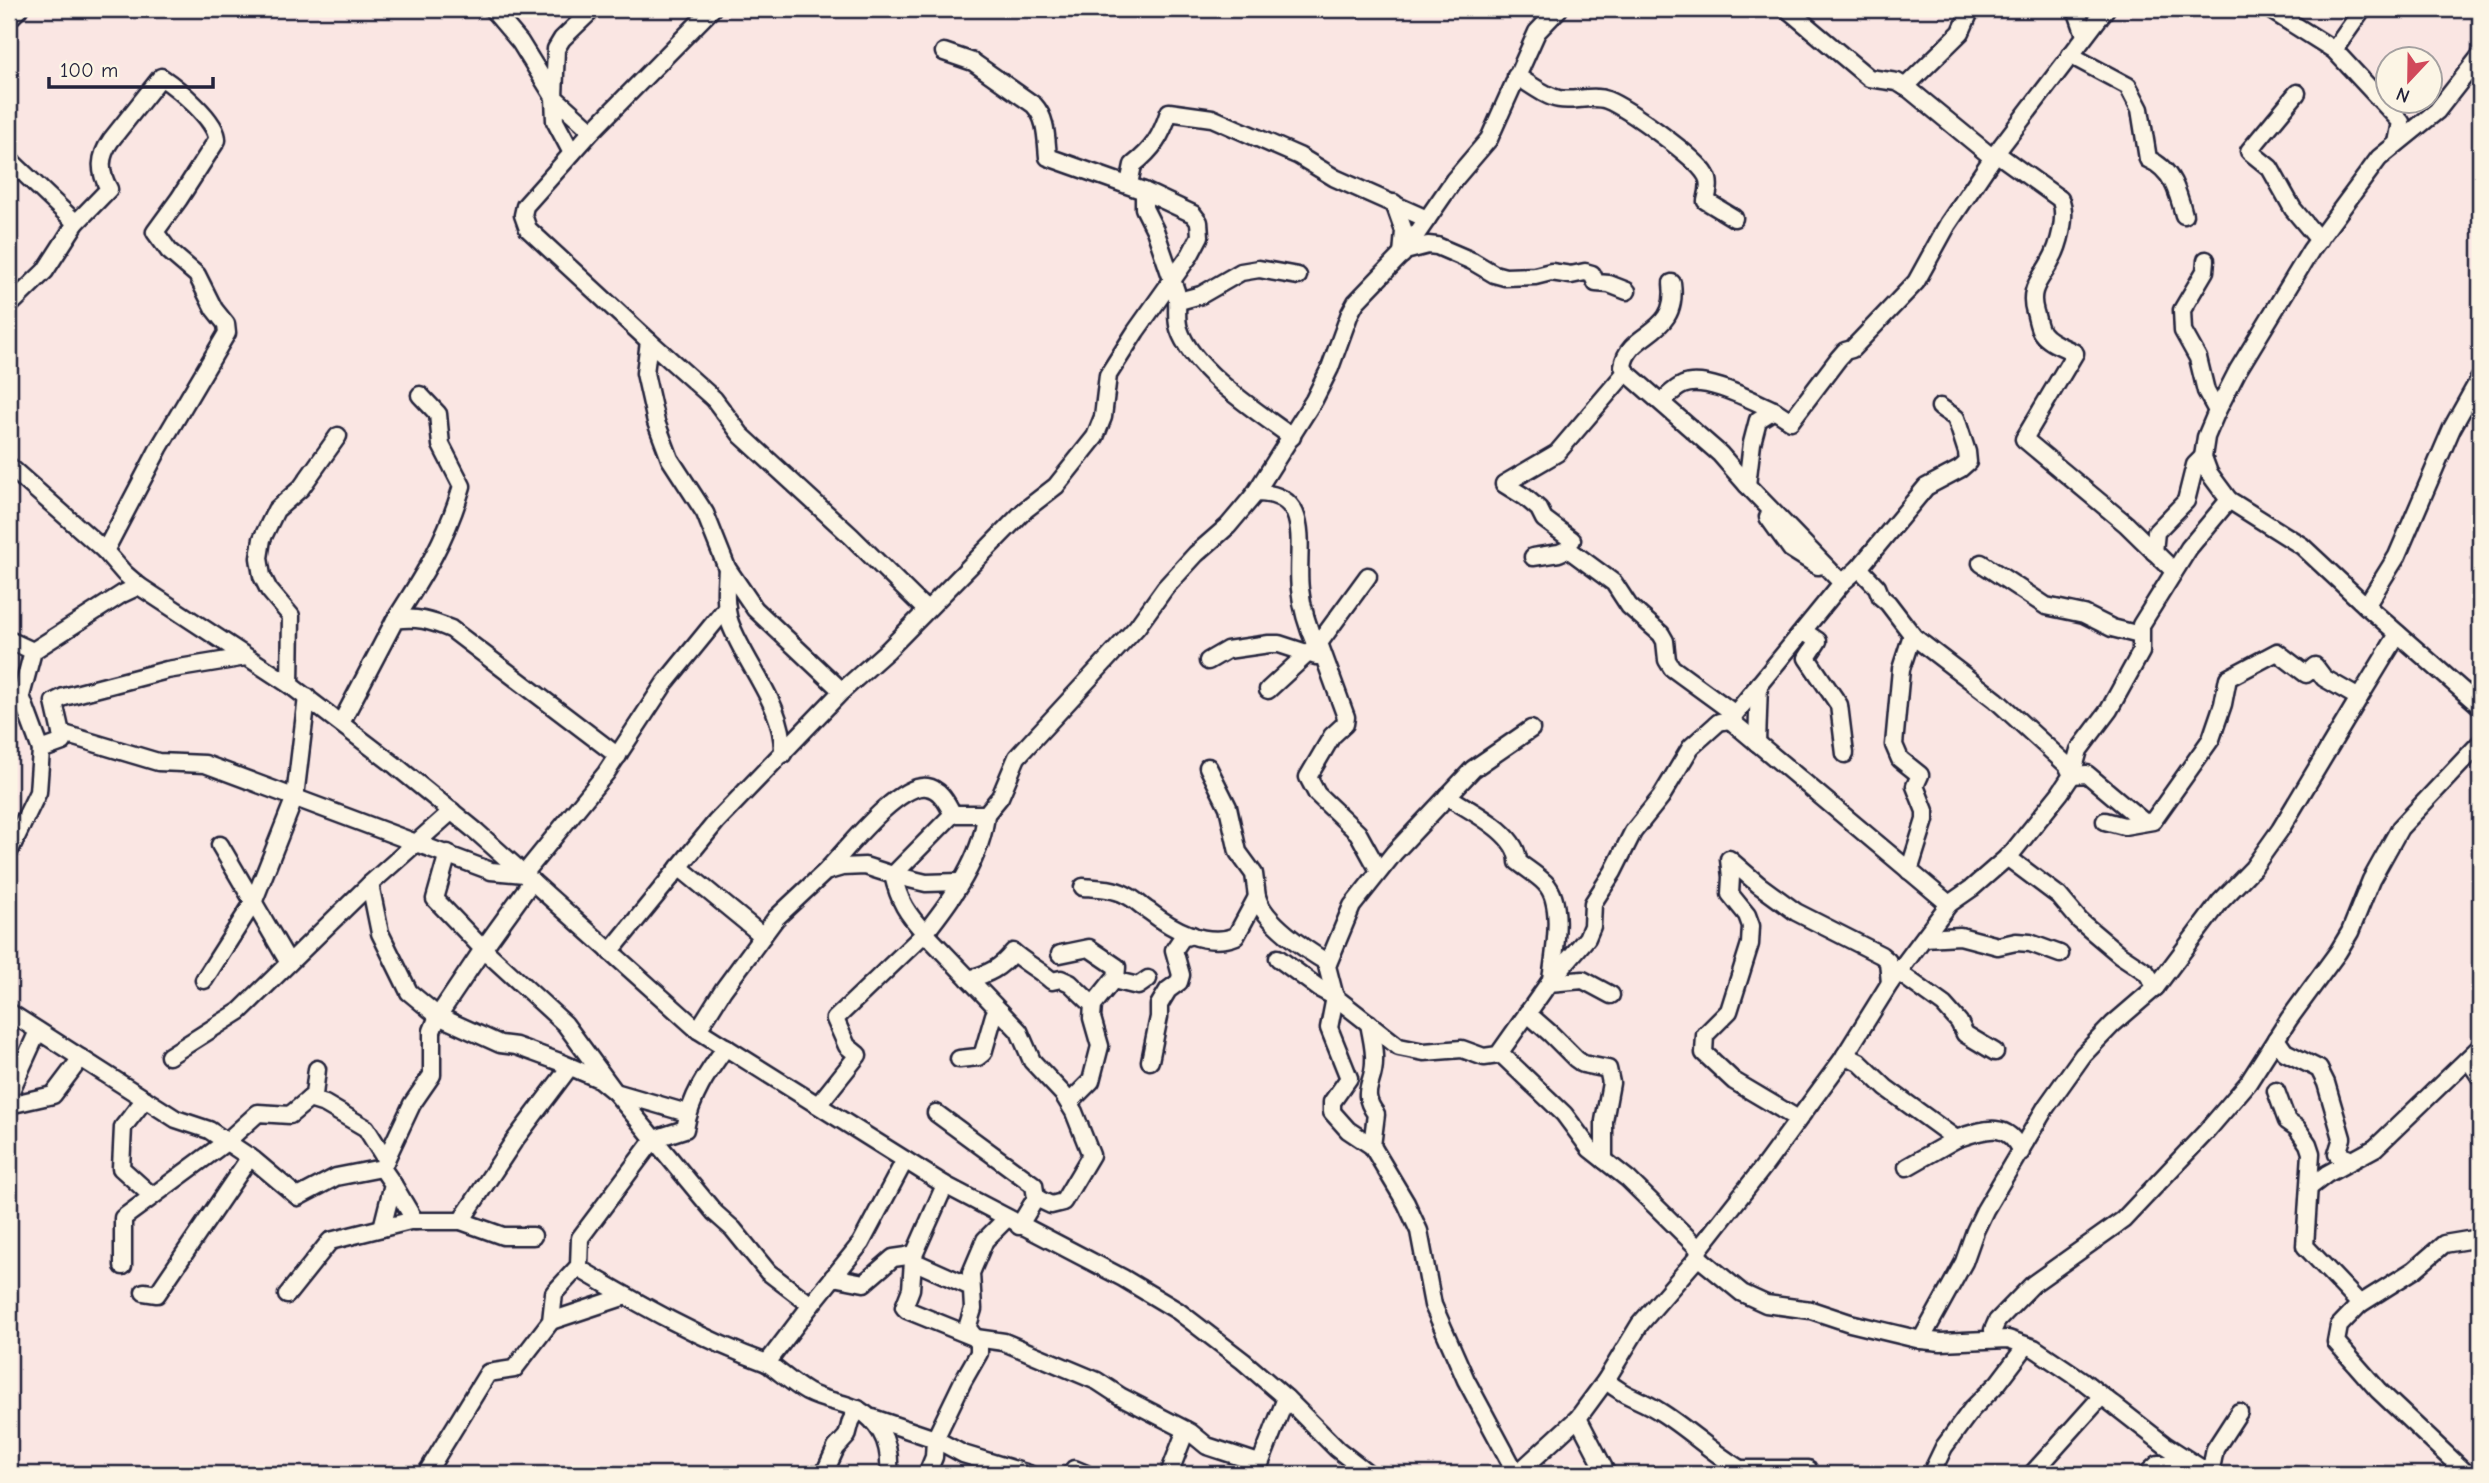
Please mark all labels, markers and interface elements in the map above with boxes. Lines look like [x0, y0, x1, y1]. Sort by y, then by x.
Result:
scale bar [49, 46, 214, 90]
north arrow [2374, 46, 2444, 116]
text: 100 m [60, 58, 118, 82]
text: N [2393, 82, 2413, 107]

